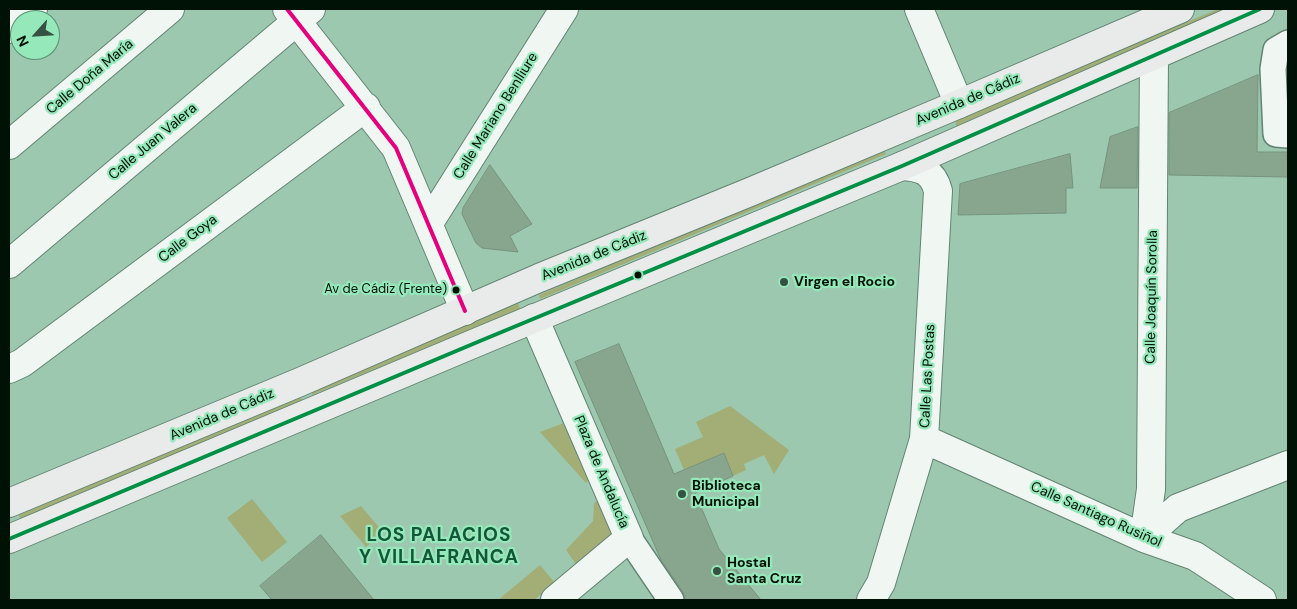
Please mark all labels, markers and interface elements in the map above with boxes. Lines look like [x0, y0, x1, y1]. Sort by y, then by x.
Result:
north arrow [10, 10, 60, 60]
text: N [12, 33, 33, 50]
street label: Calle Doña María [43, 36, 137, 118]
street label: Calle Mariano Benlliure [450, 50, 542, 182]
street label: Avenida de Cádiz [913, 70, 1023, 130]
street label: Calle Juan Valera [105, 100, 201, 184]
street label: Calle Goya [155, 212, 221, 266]
street label: Avenida de Cádiz [539, 227, 649, 285]
street label: Calle Joaquín Sorolla [1142, 230, 1162, 364]
unlabelled marker [633, 270, 643, 280]
place label: Virgen el Rocio [794, 274, 895, 290]
marker: Virgen el Rocio [778, 276, 790, 288]
place label: Av de Cádiz (Frente) [324, 282, 447, 298]
marker: Av de Cádiz (Frente) [451, 285, 461, 295]
street label: Calle Las Postas [917, 324, 939, 428]
street label: Avenida de Cádiz [167, 385, 277, 445]
street label: Plaza de Andalucía [570, 413, 632, 531]
place label: Biblioteca Municipal [692, 478, 761, 511]
street label: Calle Santiago Rusiñol [1028, 479, 1164, 551]
marker: Biblioteca Municipal [676, 488, 688, 500]
district label: LOS PALACIOS Y VILLAFRANCA [357, 525, 521, 569]
place label: Hostal Santa Cruz [727, 555, 801, 588]
marker: Hostal Santa Cruz [711, 565, 723, 577]

